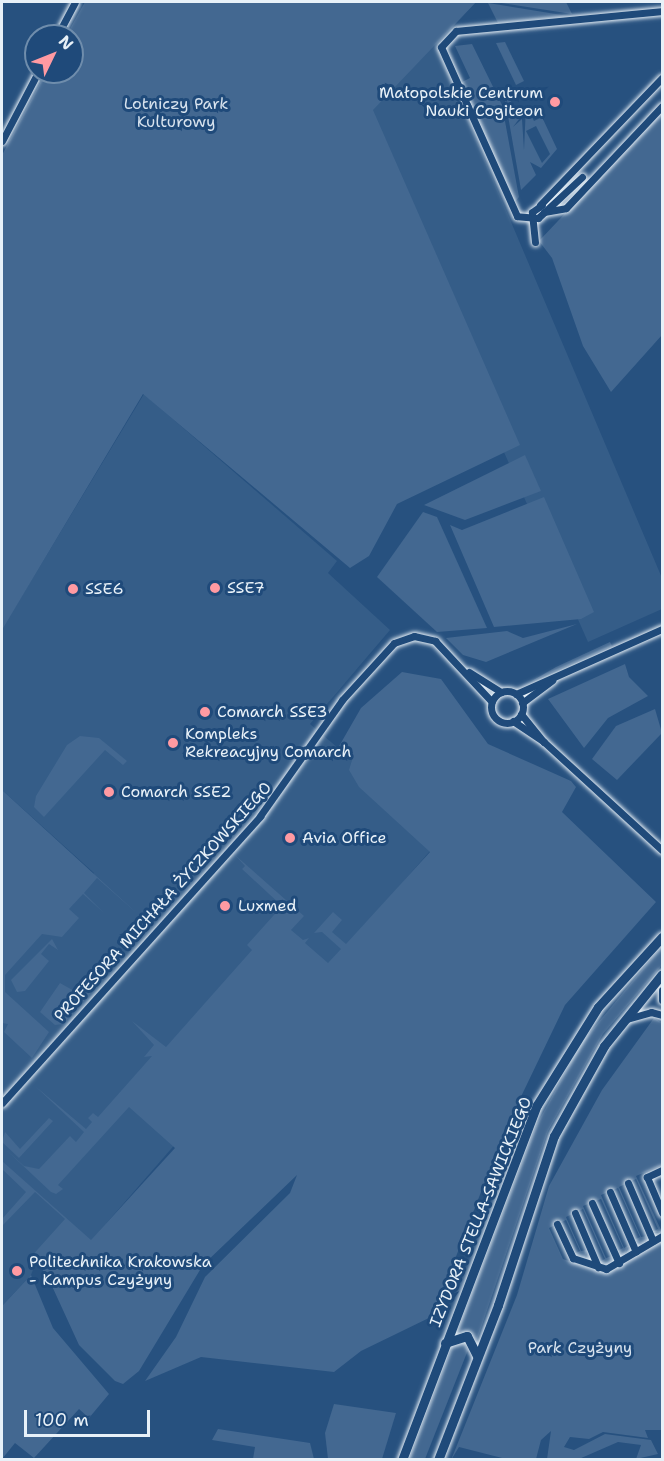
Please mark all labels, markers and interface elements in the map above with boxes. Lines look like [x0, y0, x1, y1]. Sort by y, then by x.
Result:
north arrow [24, 24, 84, 84]
text: N [54, 31, 78, 55]
place label: Małopolskie Centrum Nauki Cogiteon [379, 83, 543, 121]
park label: Lotniczy Park Kulturowy [124, 94, 228, 132]
marker: Małopolskie Centrum Nauki Cogiteon [548, 95, 562, 109]
place label: SSE7 [227, 578, 265, 598]
place label: SSE6 [85, 579, 124, 599]
marker: SSE7 [208, 581, 222, 595]
marker: SSE6 [66, 582, 80, 596]
place label: Comarch SSE3 [217, 702, 328, 722]
marker: Comarch SSE3 [198, 705, 212, 719]
place label: Kompleks Rekreacyjny Comarch [185, 724, 351, 762]
marker: Kompleks Rekreacyjny Comarch [166, 736, 180, 750]
street label: PROFESORA MICHAŁA ŻYCZKOWSKIEGO [50, 778, 276, 1026]
place label: Comarch SSE2 [121, 782, 232, 802]
marker: Comarch SSE2 [102, 785, 116, 799]
place label: Avia Office [302, 828, 387, 848]
marker: Avia Office [283, 831, 297, 845]
place label: Luxmed [238, 896, 297, 916]
marker: Luxmed [216, 897, 234, 915]
street label: IZYDORA STELLA-SAWICKIEGO [426, 1094, 536, 1330]
place label: Politechnika Krakowska - Kampus Czyżyny [29, 1252, 212, 1290]
marker: Politechnika Krakowska - Kampus Czyżyny [10, 1264, 24, 1278]
park label: Park Czyżyny [528, 1338, 632, 1358]
scale bar [27, 1398, 153, 1436]
text: 100 m [35, 1408, 89, 1432]

